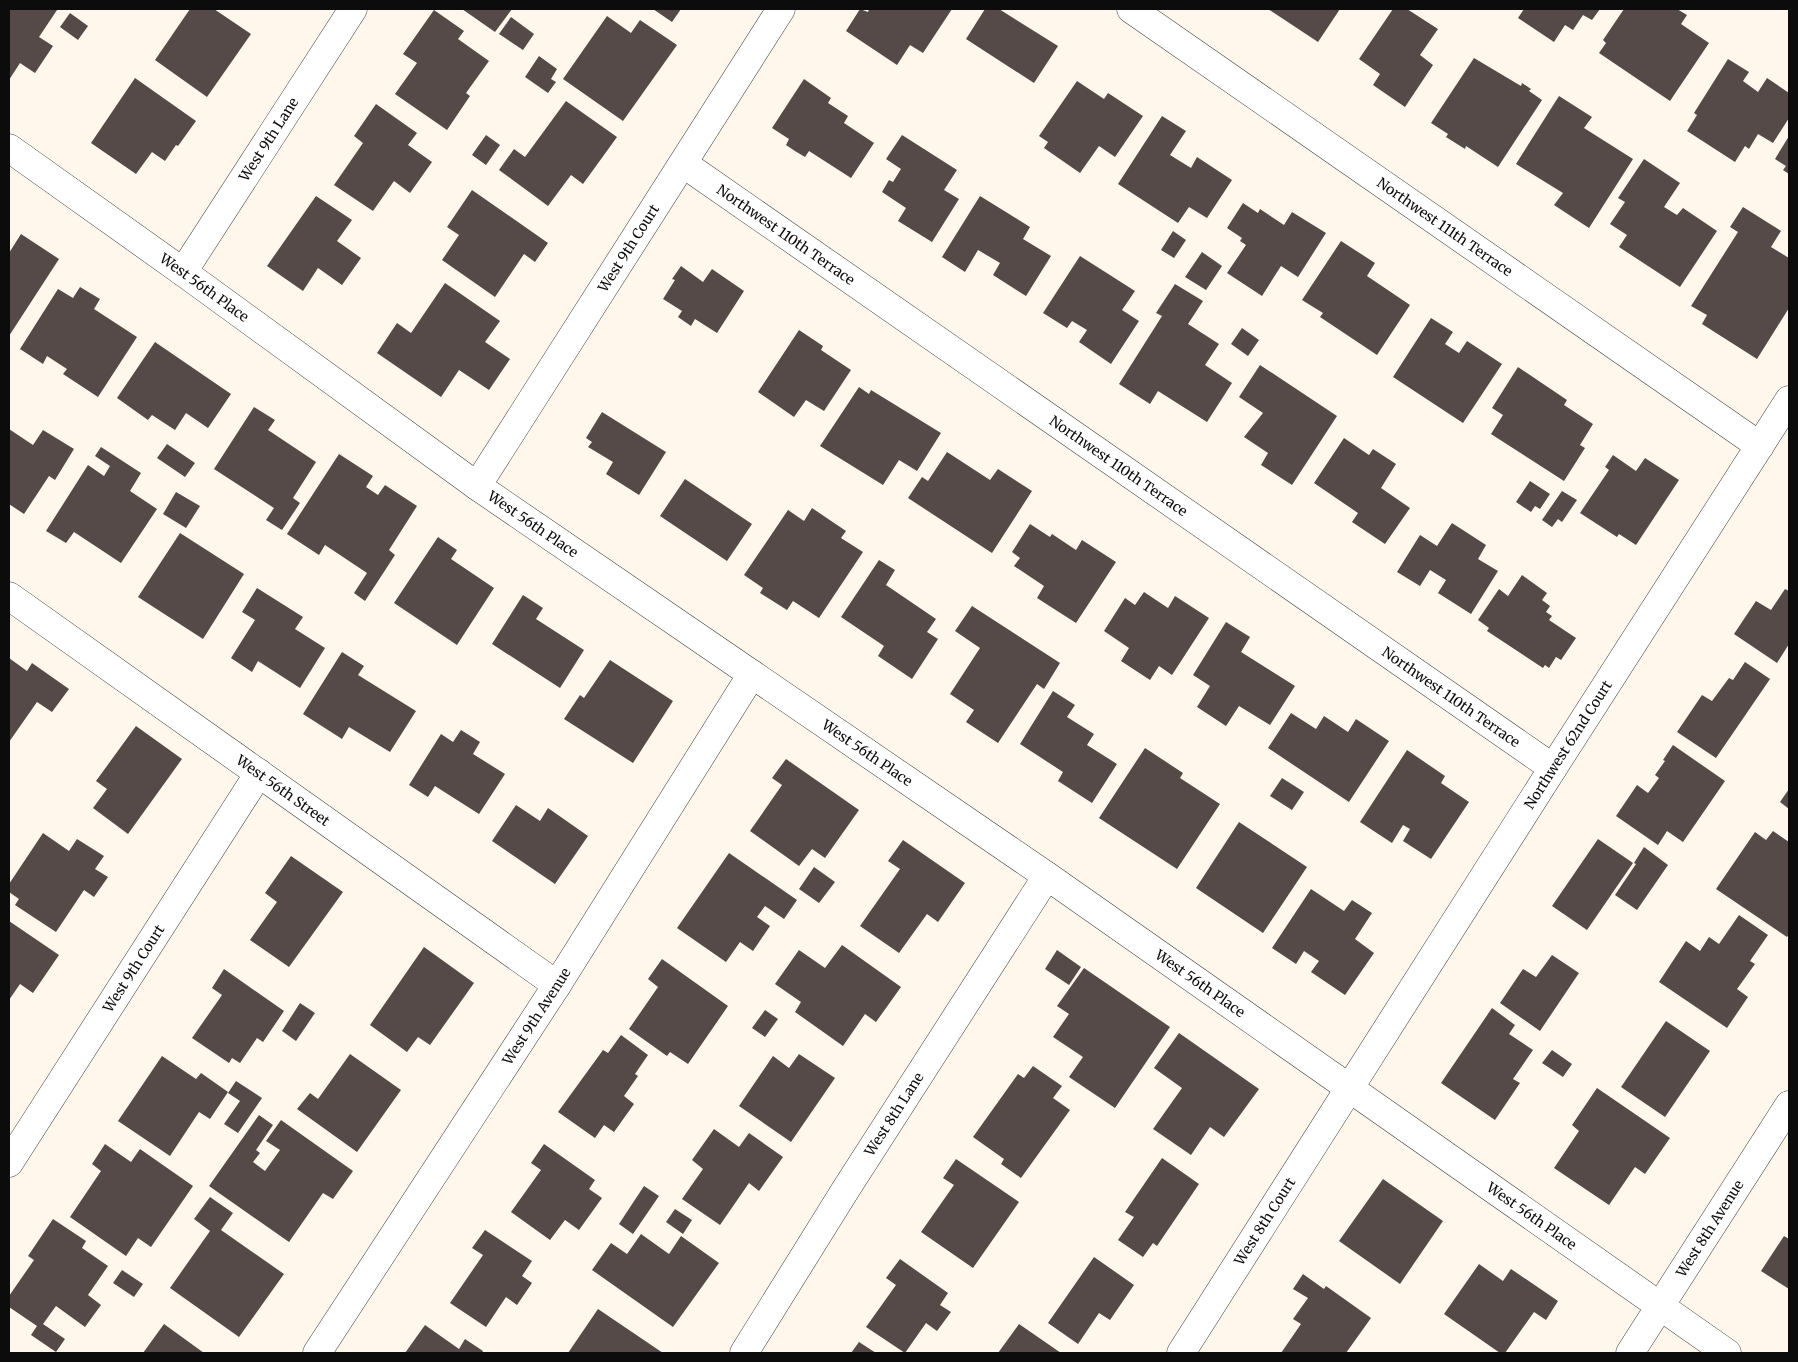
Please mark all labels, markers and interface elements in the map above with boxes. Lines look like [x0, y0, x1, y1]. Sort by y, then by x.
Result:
street label: West 9th Lane [235, 94, 302, 185]
street label: Northwest 111th Terrace [1373, 174, 1516, 280]
street label: Northwest 110th Terrace [713, 181, 858, 289]
street label: West 9th Court [593, 201, 663, 296]
street label: West 56th Place [155, 249, 252, 326]
street label: Northwest 110th Terrace [1046, 412, 1191, 520]
street label: West 56th Place [483, 486, 582, 562]
street label: Northwest 110th Terrace [1378, 643, 1523, 751]
street label: Northwest 62nd Court [1520, 677, 1616, 812]
street label: West 56th Place [818, 715, 916, 790]
street label: West 56th Street [232, 751, 334, 830]
street label: West 9th Court [98, 921, 169, 1017]
street label: West 56th Place [1151, 945, 1249, 1021]
street label: West 9th Avenue [498, 964, 575, 1069]
street label: West 8th Lane [860, 1069, 928, 1160]
street label: West 8th Court [1230, 1174, 1300, 1269]
street label: West 8th Avenue [1672, 1176, 1748, 1281]
street label: West 56th Place [1482, 1178, 1580, 1254]

